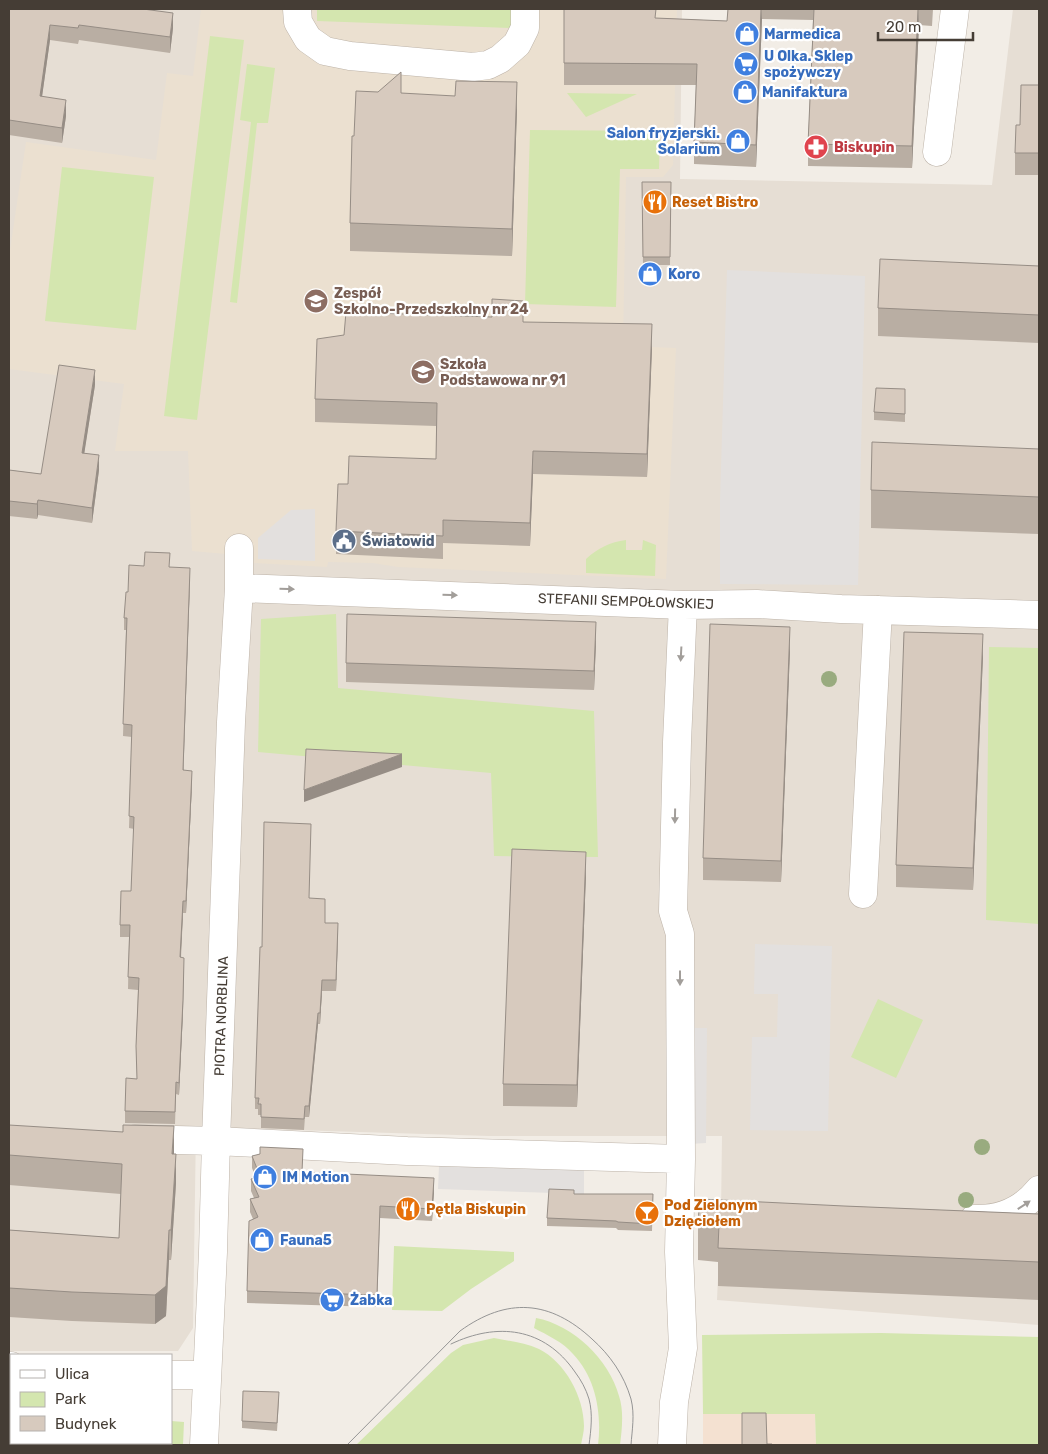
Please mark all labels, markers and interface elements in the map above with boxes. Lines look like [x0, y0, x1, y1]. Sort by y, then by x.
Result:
scale bar [878, 10, 973, 42]
text: 20 m [886, 18, 921, 36]
shop icon: Marmedica [734, 21, 760, 47]
place label: Marmedica [764, 26, 841, 43]
place label: U Olka. Sklep spożywczy [764, 48, 853, 81]
supermarket icon: U Olka. Sklep spożywczy [733, 51, 759, 77]
shop icon: Manifaktura [732, 79, 758, 105]
place label: Manifaktura [762, 84, 847, 101]
place label: Salon fryzjerski. Solarium [607, 125, 720, 158]
shop icon: Salon fryzjerski. Solarium [725, 128, 751, 154]
pharmacy icon: Biskupin [803, 134, 829, 160]
place label: Biskupin [834, 139, 895, 156]
restaurant icon: Reset Bistro [642, 189, 668, 215]
place label: Reset Bistro [672, 194, 758, 211]
shop icon: Koro [637, 261, 663, 287]
place label: Koro [668, 266, 700, 283]
place label: Zespół Szkolno-Przedszkolny nr 24 [334, 285, 529, 318]
school or university icon: Zespół Szkolno-Przedszkolny nr 24 [303, 288, 329, 314]
place label: Szkoła Podstawowa nr 91 [440, 356, 566, 389]
school or university icon: Szkoła Podstawowa nr 91 [410, 359, 436, 385]
public building icon: Światowid [331, 528, 357, 554]
place label: Światowid [362, 532, 435, 550]
one-way arrow [280, 586, 296, 594]
street label: STEFANII SEMPOŁOWSKIEJ [538, 590, 714, 613]
one-way arrow [442, 591, 458, 599]
one-way arrow [677, 646, 685, 662]
one-way arrow [671, 808, 679, 824]
street label: PIOTRA NORBLINA [211, 955, 232, 1076]
one-way arrow [676, 970, 684, 986]
shop icon: IM Motion [252, 1164, 278, 1190]
place label: IM Motion [282, 1169, 349, 1186]
restaurant icon: Pętla Biskupin [395, 1196, 421, 1222]
place label: Pod Zielonym Dzięciołem [664, 1197, 758, 1230]
bar icon: Pod Zielonym Dzięciołem [634, 1200, 660, 1226]
place label: Pętla Biskupin [426, 1201, 526, 1218]
one-way arrow [1017, 1201, 1030, 1210]
shop icon: Fauna5 [249, 1227, 275, 1253]
place label: Fauna5 [280, 1232, 332, 1249]
supermarket icon: Żabka [319, 1287, 345, 1313]
place label: Żabka [350, 1291, 393, 1309]
legend [10, 1354, 172, 1444]
text: Ulica [55, 1365, 89, 1383]
text: Park [55, 1390, 86, 1408]
text: Budynek [55, 1415, 117, 1433]

